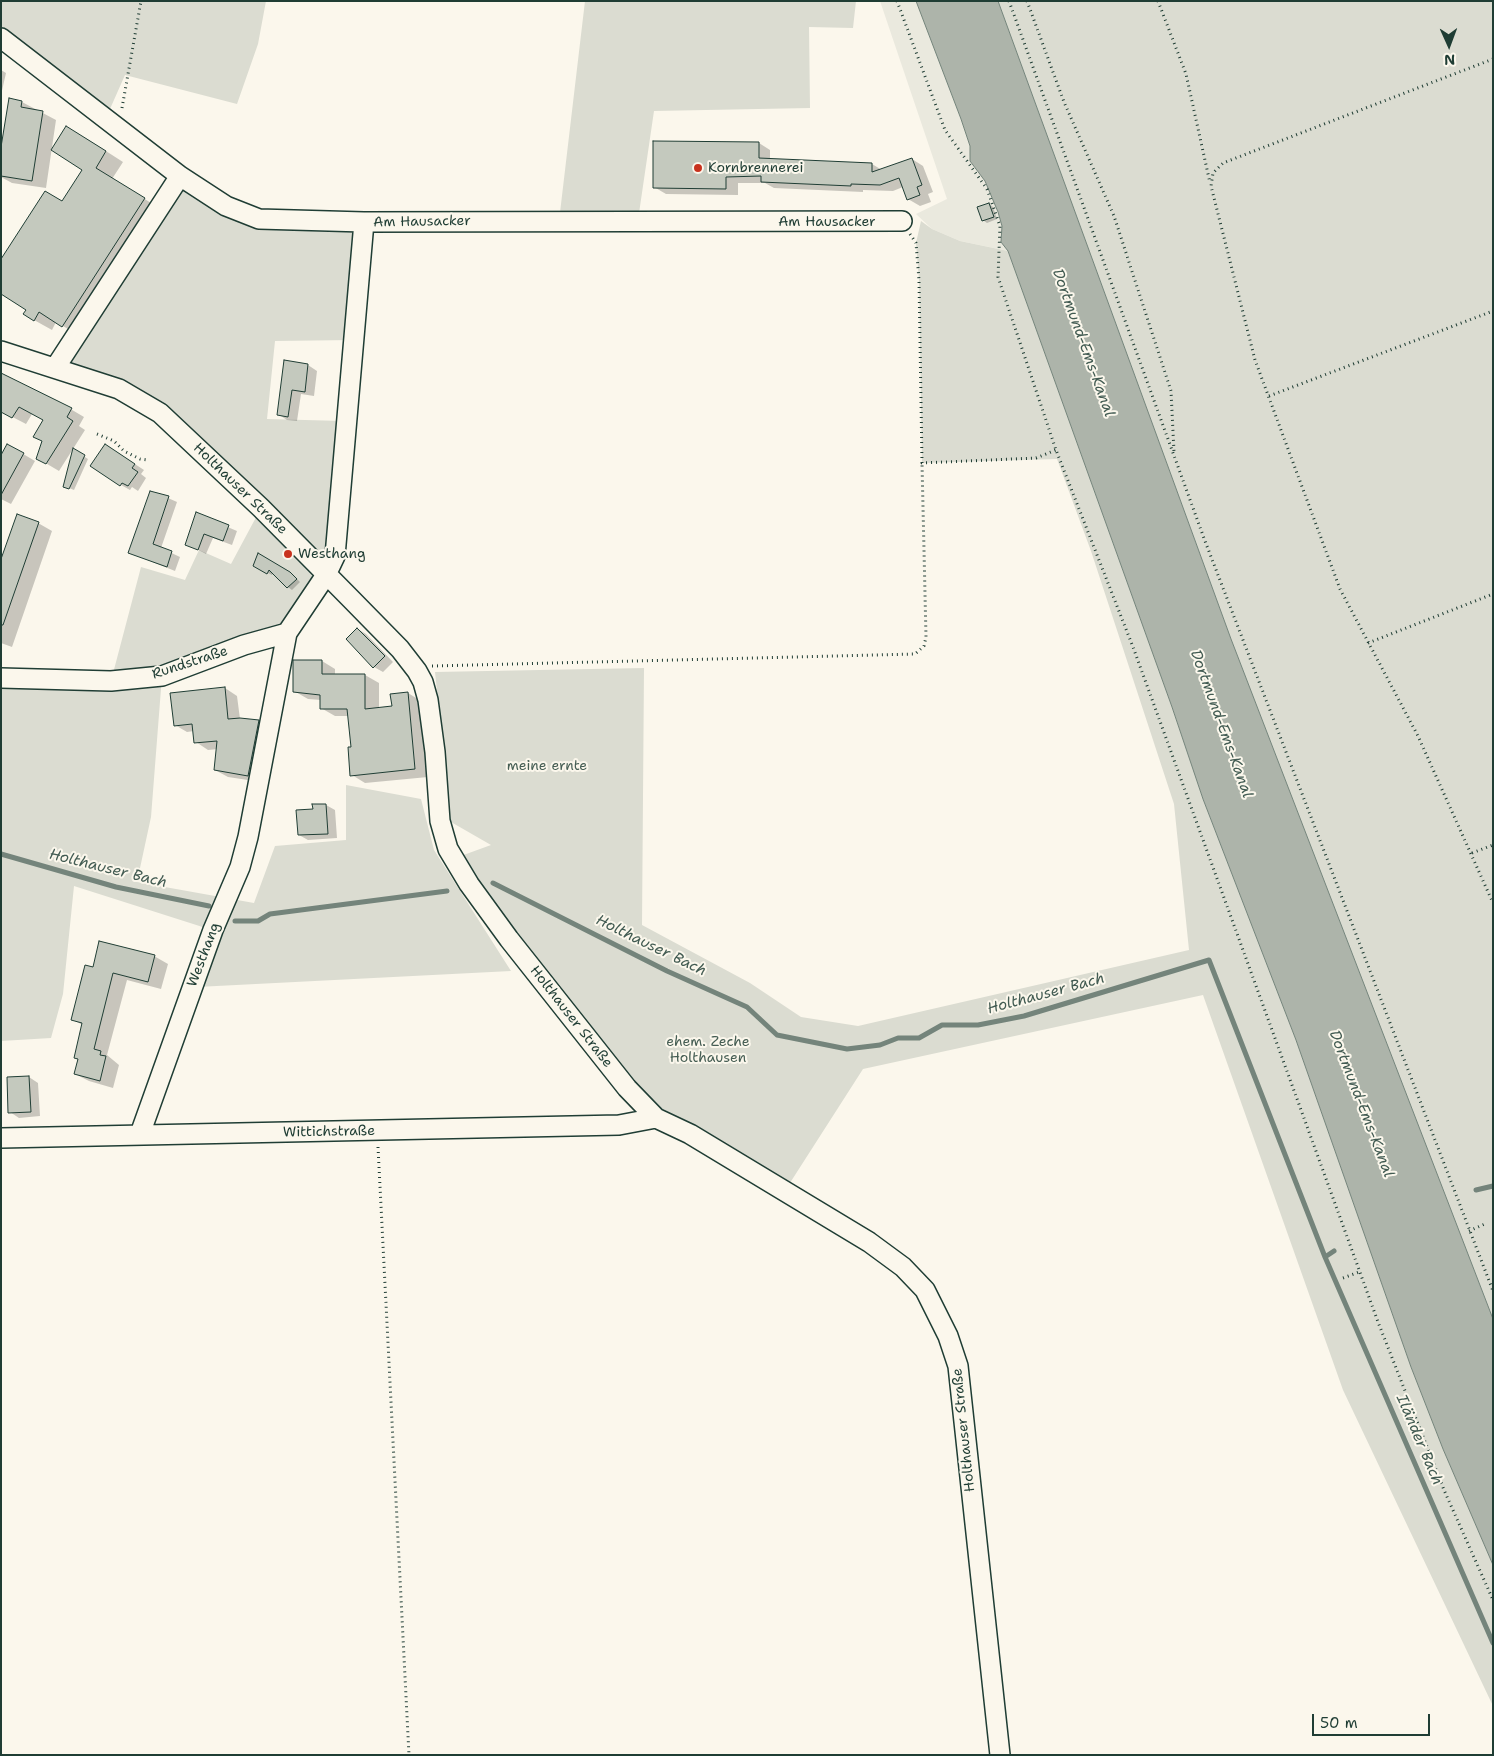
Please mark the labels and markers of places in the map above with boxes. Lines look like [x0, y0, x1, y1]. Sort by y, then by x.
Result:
place label: Kornbrennerei [708, 160, 803, 176]
marker: Kornbrennerei [692, 162, 704, 174]
place label: Westhang [298, 546, 365, 562]
marker: Westhang [282, 548, 294, 560]

